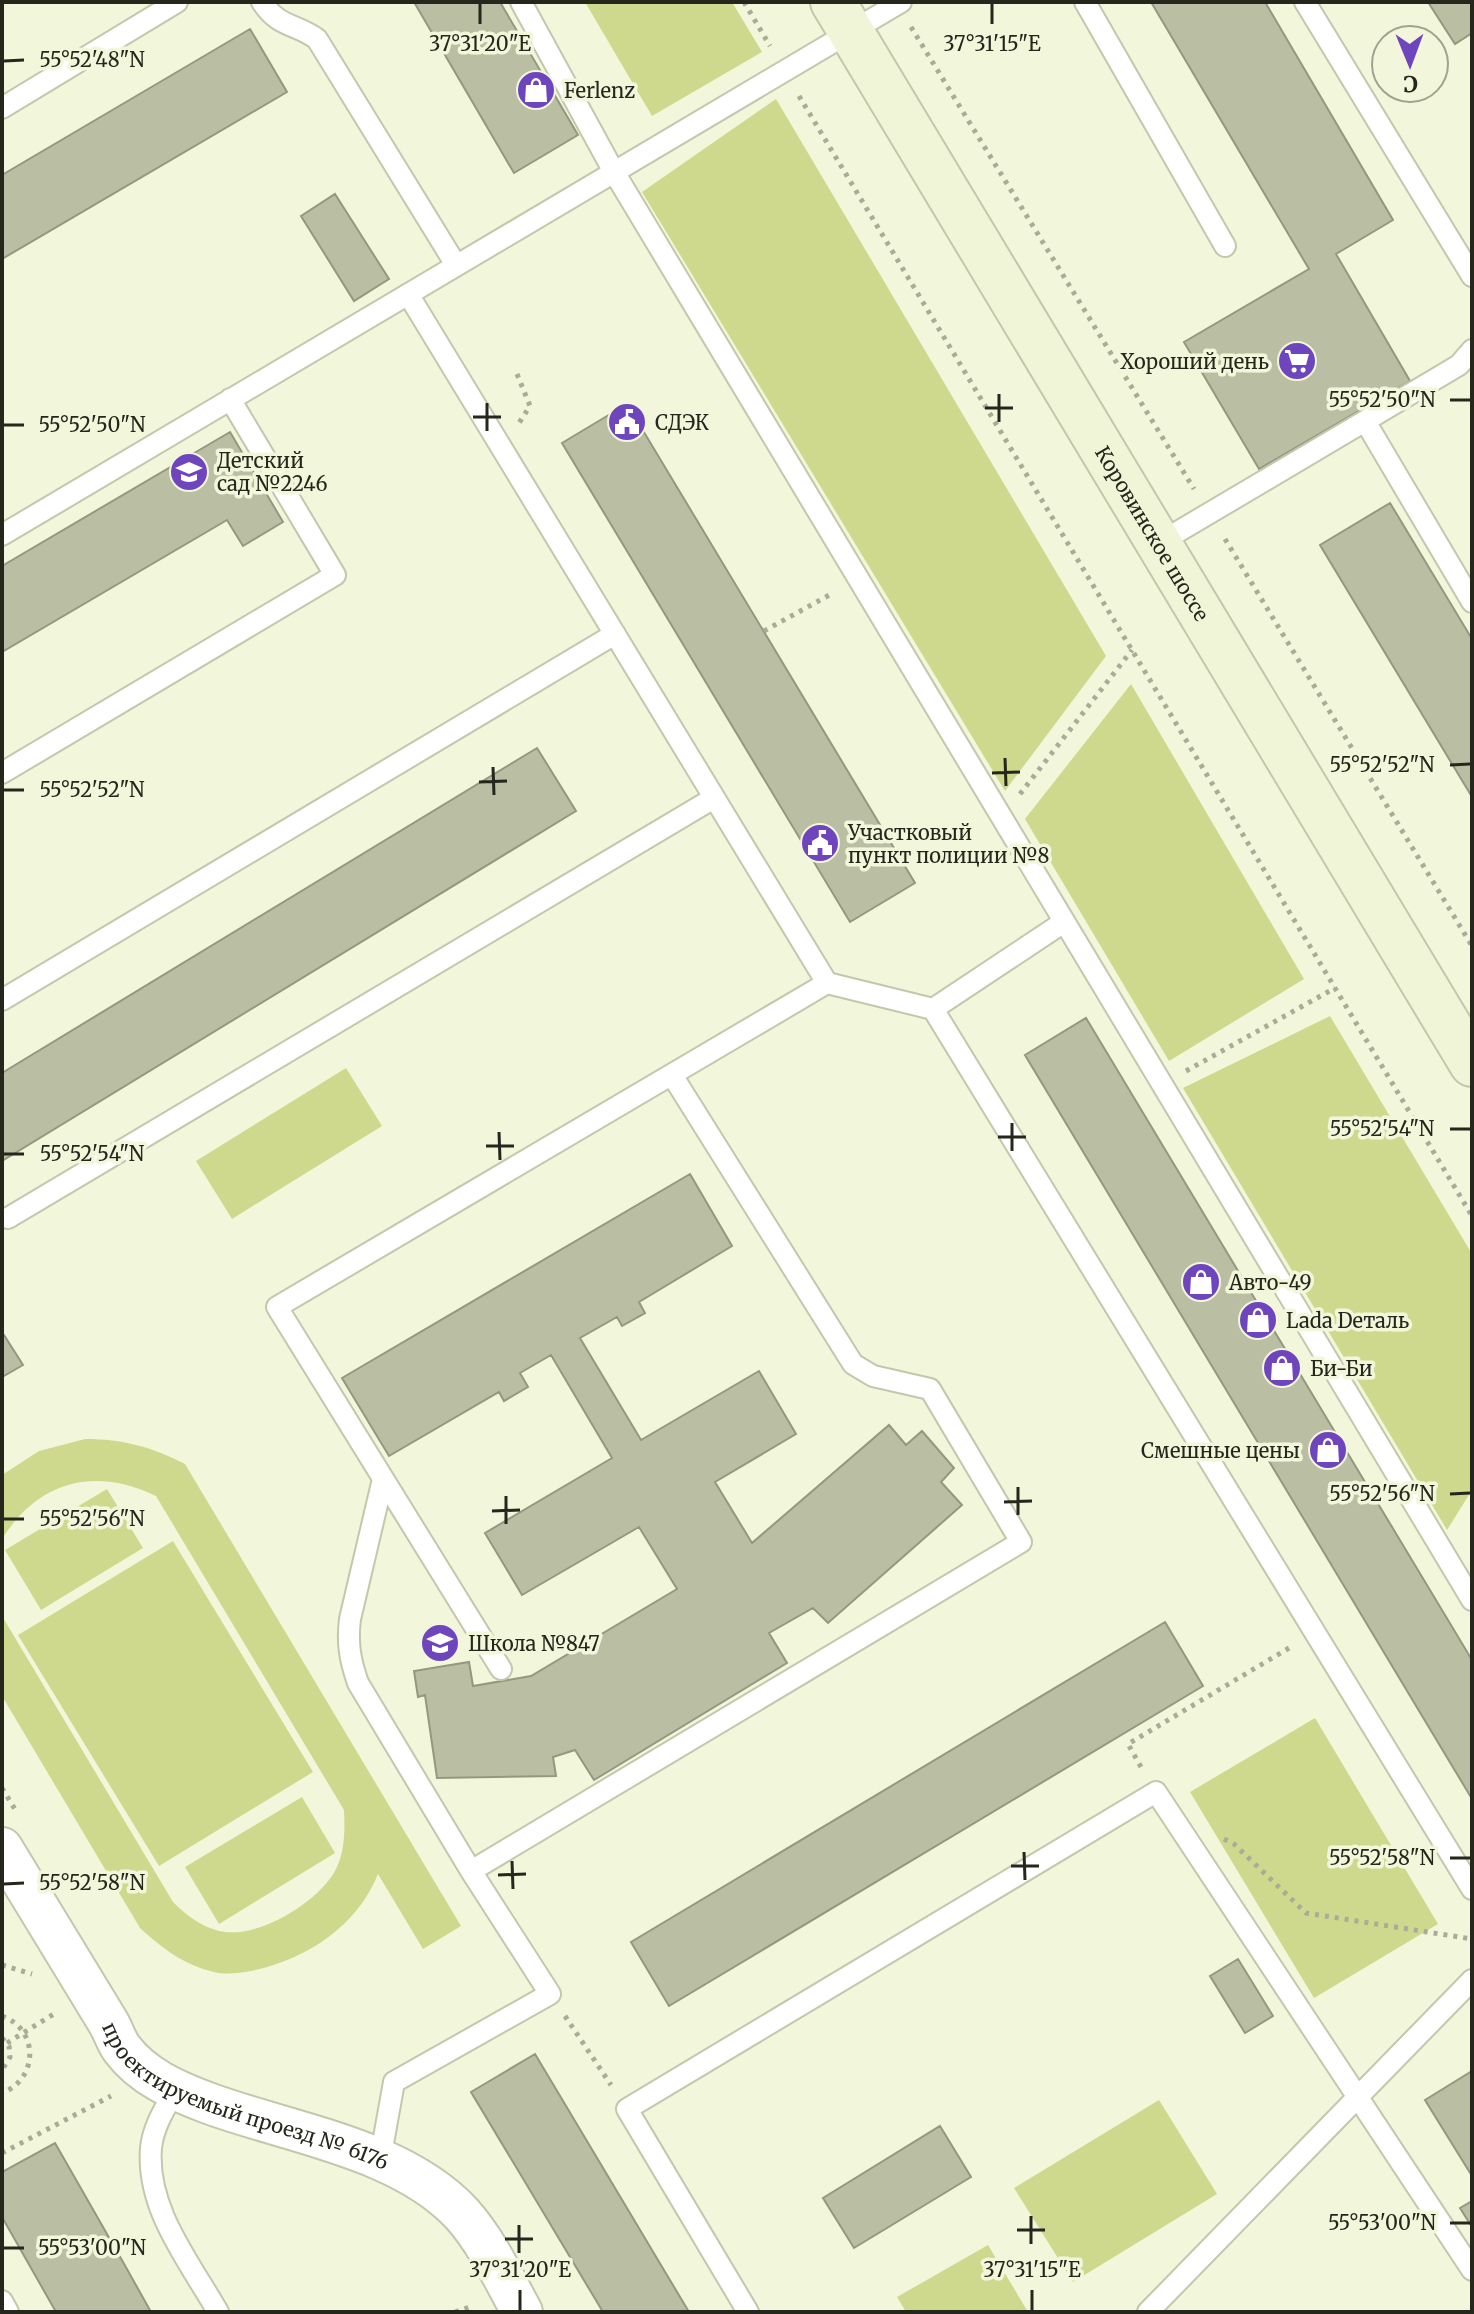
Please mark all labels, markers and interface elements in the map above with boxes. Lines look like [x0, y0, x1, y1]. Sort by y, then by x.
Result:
north arrow [1370, 24, 1450, 104]
text: 37°31'20"E [429, 31, 531, 56]
text: 37°31'15"E [943, 31, 1041, 56]
text: 55°52'48"N [39, 47, 145, 72]
shop icon: Ferlenz [515, 69, 557, 111]
text: С [1403, 70, 1418, 98]
place label: Ferlenz [564, 78, 635, 103]
supermarket icon: Хороший день [1276, 340, 1318, 382]
place label: Хороший день [1120, 349, 1269, 374]
text: 55°52'50"N [1328, 387, 1436, 412]
public building icon: СДЭК [606, 401, 648, 443]
place label: СДЭК [655, 410, 709, 435]
text: 55°52'50"N [38, 412, 146, 437]
street label: Коровинское шоссе [1090, 441, 1215, 625]
place label: Детский сад №2246 [217, 448, 328, 496]
school or university icon: Детский сад №2246 [168, 451, 210, 493]
text: 55°52'52"N [1329, 752, 1435, 777]
text: 55°52'52"N [39, 777, 145, 802]
place label: Участковый пункт полиции №8 [847, 820, 1049, 868]
public building icon: Участковый пункт полиции №8 [799, 822, 841, 864]
text: 55°52'54"N [1330, 1116, 1435, 1141]
text: 55°52'54"N [40, 1141, 145, 1166]
shop icon: Авто-49 [1180, 1261, 1222, 1303]
place label: Авто-49 [1228, 1270, 1312, 1295]
shop icon: Lada Dеталь [1237, 1299, 1279, 1341]
place label: Lada Dеталь [1286, 1308, 1409, 1333]
shop icon: Би-Би [1261, 1347, 1303, 1389]
place label: Би-Би [1310, 1356, 1373, 1381]
shop icon: Смешные цены [1307, 1429, 1349, 1471]
place label: Смешные цены [1141, 1438, 1300, 1463]
text: 55°52'56"N [1329, 1481, 1435, 1506]
text: 55°52'56"N [39, 1506, 145, 1531]
school or university icon: Школа №847 [419, 1622, 461, 1664]
place label: Школа №847 [468, 1631, 600, 1656]
text: 55°52'58"N [1329, 1845, 1436, 1870]
text: 55°52'58"N [39, 1870, 146, 1895]
street label: проектируемый проезд № 6176 [98, 2018, 393, 2174]
text: 55°53'00"N [1328, 2210, 1437, 2235]
text: 55°53'00"N [38, 2235, 147, 2260]
text: 37°31'20"E [469, 2257, 571, 2282]
text: 37°31'15"E [983, 2257, 1081, 2282]

